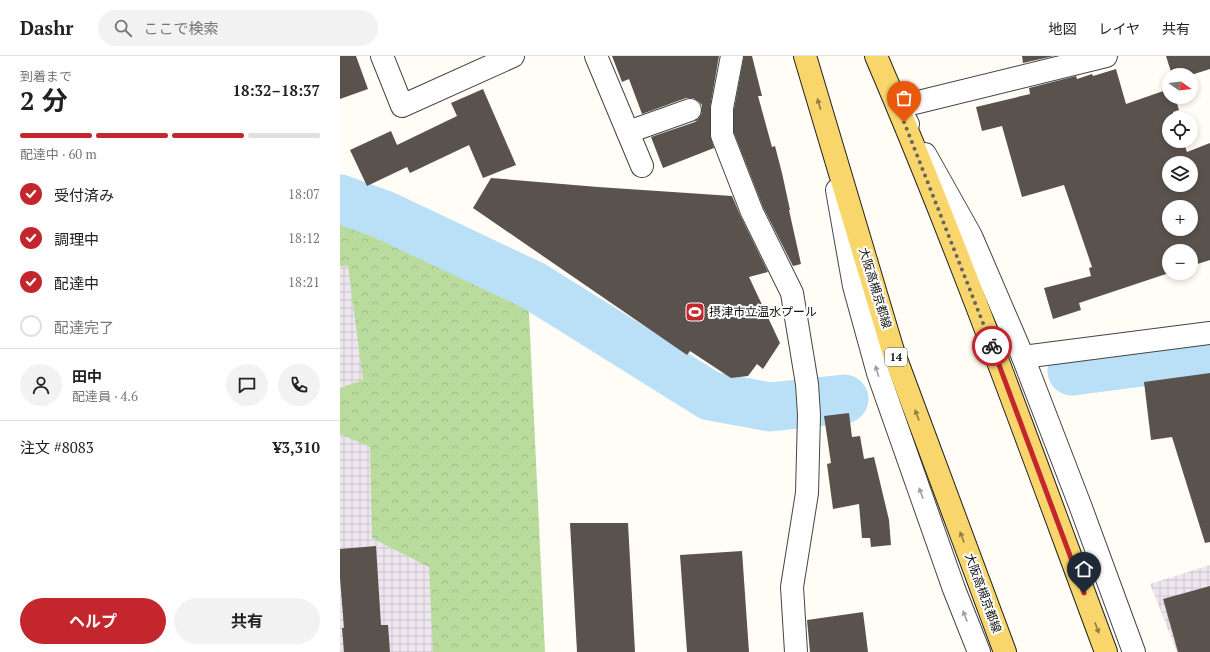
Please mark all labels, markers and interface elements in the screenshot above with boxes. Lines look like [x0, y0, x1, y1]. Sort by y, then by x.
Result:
search box [98, 10, 378, 46]
text: Dashr [20, 15, 74, 40]
icon: search [112, 17, 134, 39]
text: ここで検索 [144, 18, 219, 38]
text: 地図 [1048, 19, 1076, 38]
text: レイヤ [1098, 19, 1140, 38]
text: 共有 [1162, 19, 1190, 38]
text: 到着まで [20, 67, 72, 85]
north arrow [1162, 68, 1198, 104]
map controls [1162, 68, 1198, 280]
text: 18:32–18:37 [233, 80, 320, 100]
pin [887, 81, 921, 122]
text: 2 分 [20, 83, 68, 117]
icon: bag [893, 87, 915, 109]
one-way arrow [816, 98, 822, 110]
button: locate [1162, 112, 1198, 148]
text: 配達中 · 60 m [20, 145, 97, 163]
button: layers [1162, 156, 1198, 192]
icon: check [20, 183, 42, 205]
text: 受付済み [54, 185, 114, 205]
text: 18:07 [288, 185, 320, 203]
button: + [1162, 200, 1198, 236]
icon: check [20, 227, 42, 249]
text: 調理中 [54, 229, 99, 249]
text: 18:12 [288, 229, 320, 247]
button: − [1162, 244, 1198, 280]
street label: 大阪高槻京都線 [856, 245, 895, 330]
icon: check [20, 271, 42, 293]
text: 配達中 [54, 273, 99, 293]
text: 18:21 [288, 273, 320, 291]
sports icon: 摂津市立温水プール [684, 301, 706, 323]
place label: 摂津市立温水プール [709, 304, 817, 319]
text: 配達完了 [54, 317, 114, 337]
courier [972, 326, 1012, 366]
icon: bike [981, 335, 1003, 357]
road number: 14 [885, 348, 907, 366]
button: person [20, 364, 62, 406]
button: chat [226, 364, 268, 406]
button: phone [278, 364, 320, 406]
one-way arrow [874, 364, 880, 376]
text: 田中 [72, 366, 102, 386]
text: 配達員 · 4.6 [72, 387, 138, 405]
one-way arrow [914, 408, 920, 420]
text: 注文 #8083 [20, 437, 94, 457]
text: ¥3,310 [273, 437, 320, 457]
one-way arrow [917, 487, 923, 499]
one-way arrow [959, 530, 965, 542]
street label: 大阪高槻京都線 [962, 551, 1005, 635]
pin [1067, 552, 1101, 593]
icon: home [1073, 558, 1095, 580]
button: ヘルプ [20, 598, 166, 644]
button: 共有 [174, 598, 320, 644]
one-way arrow [961, 609, 967, 621]
one-way arrow [1095, 622, 1101, 634]

